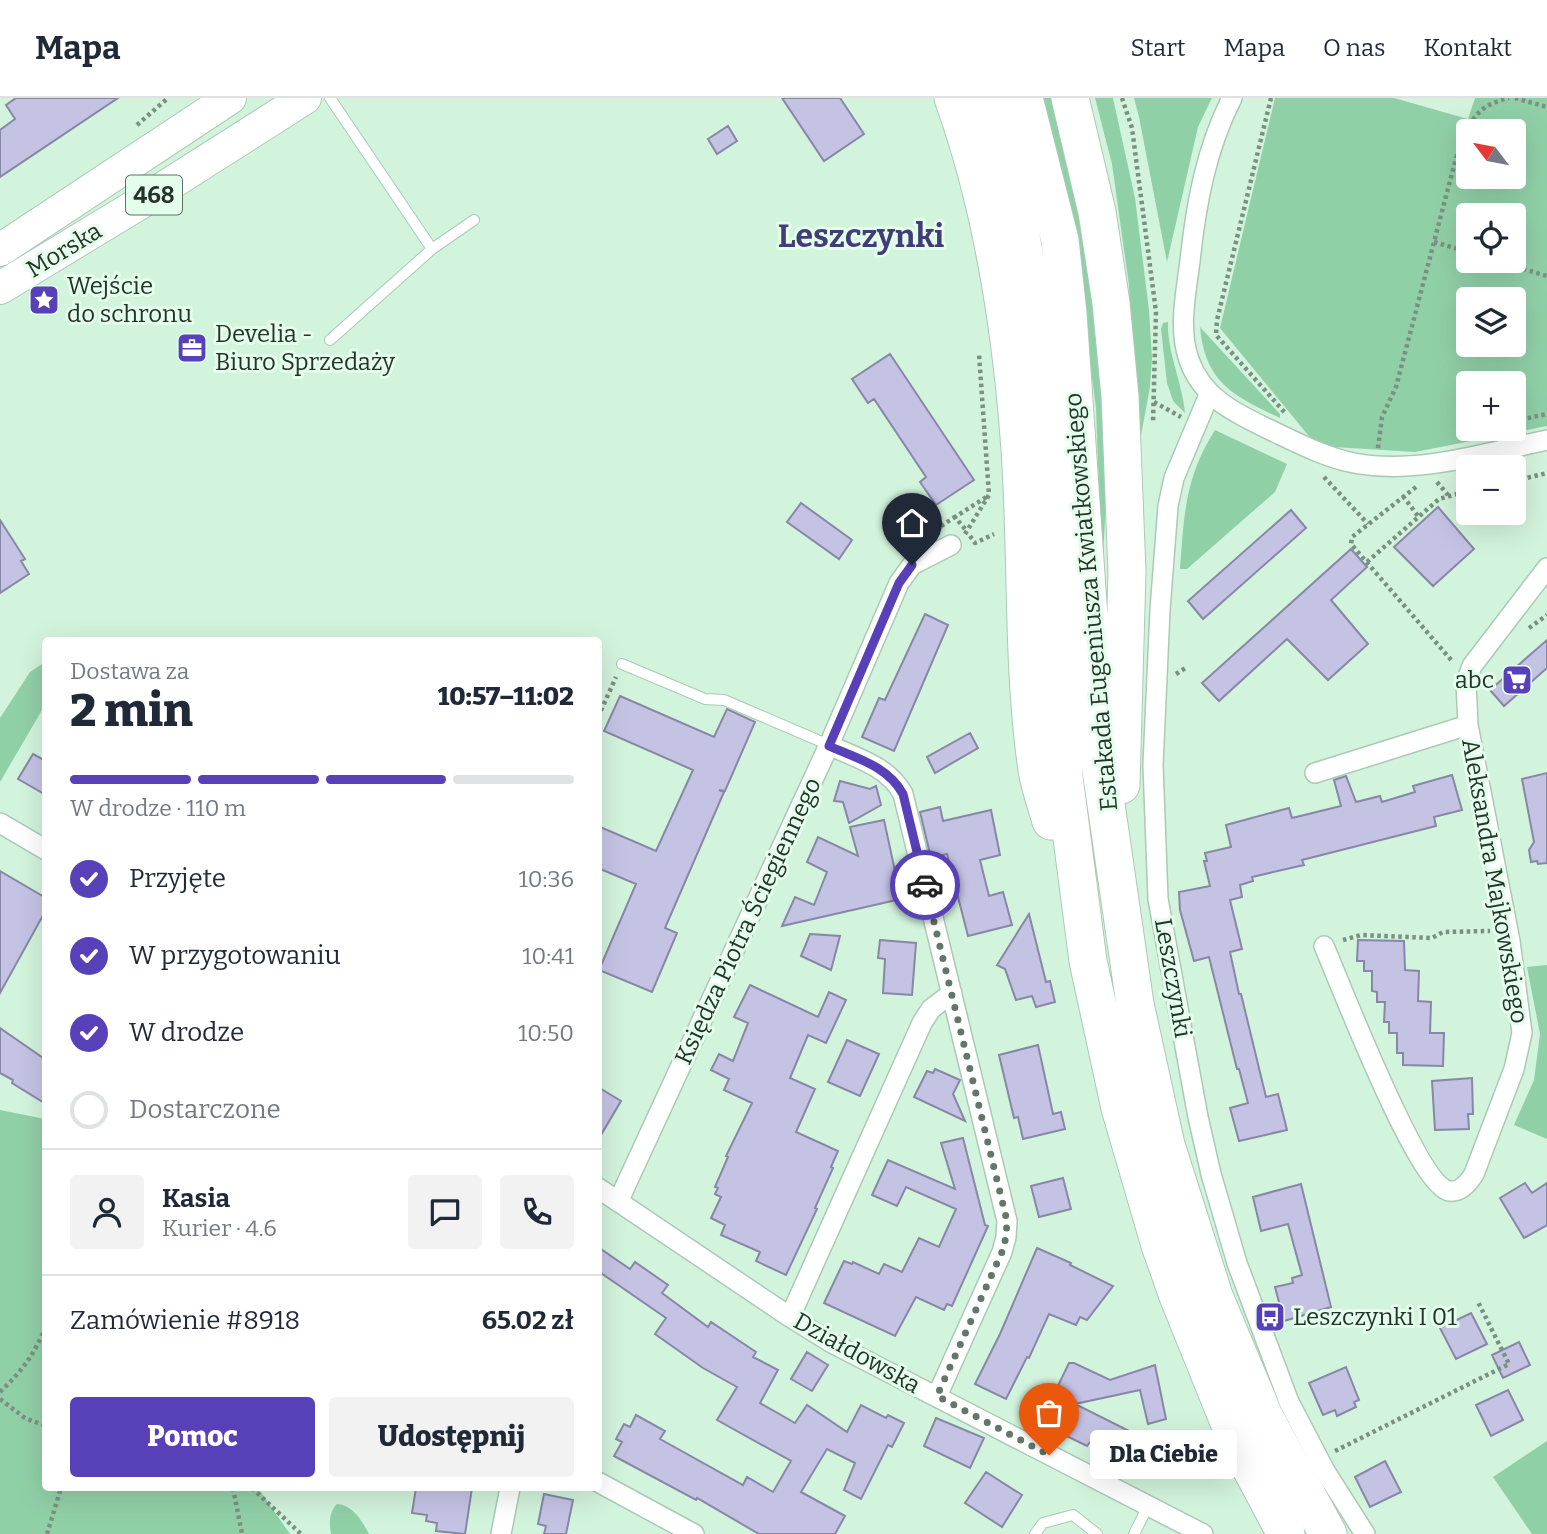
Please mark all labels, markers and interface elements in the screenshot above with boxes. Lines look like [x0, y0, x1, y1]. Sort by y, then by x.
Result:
text: Mapa [35, 28, 120, 68]
text: Start [1131, 34, 1186, 62]
text: Mapa [1224, 34, 1285, 62]
text: O nas [1323, 34, 1386, 62]
text: Kontakt [1424, 34, 1512, 62]
north arrow [1456, 119, 1526, 189]
map controls [1456, 119, 1526, 525]
road number: 468 [126, 176, 182, 214]
button: locate [1456, 203, 1526, 273]
street label: Morska [21, 217, 107, 283]
district label: Leszczynki [778, 217, 944, 255]
place label: Wejście do schronu [67, 272, 192, 328]
place icon: Wejście do schronu [27, 283, 61, 317]
button: layers [1456, 287, 1526, 357]
place label: Develia - Biuro Sprzedaży [215, 320, 395, 376]
office icon: Develia - Biuro Sprzedaży [175, 331, 209, 365]
button: + [1456, 371, 1526, 441]
street label: Estakada Eugeniusza Kwiatkowskiego [1059, 392, 1123, 812]
button: − [1456, 455, 1526, 525]
pin [882, 493, 942, 565]
icon: home [893, 504, 931, 542]
text: Dostawa za [70, 657, 189, 685]
supermarket icon: abc [1500, 663, 1534, 697]
place label: abc [1455, 666, 1494, 694]
text: 10:57–11:02 [438, 681, 574, 712]
text: 2 min [70, 683, 193, 738]
street label: Aleksandra Majkowskiego [1456, 736, 1534, 1026]
street label: Księdza Piotra Ściegiennego [668, 773, 827, 1069]
text: W drodze · 110 m [70, 794, 246, 822]
courier [890, 850, 960, 920]
icon: check [70, 860, 108, 898]
text: Przyjęte [129, 863, 226, 894]
text: 10:36 [518, 865, 574, 893]
icon: car [906, 866, 944, 904]
street label: Leszczynki [1149, 916, 1197, 1040]
icon: check [70, 937, 108, 975]
text: W przygotowaniu [129, 940, 341, 971]
text: 10:41 [522, 942, 574, 970]
icon: check [70, 1014, 108, 1052]
text: W drodze [129, 1017, 244, 1048]
text: 10:50 [518, 1019, 574, 1047]
text: Dostarczone [129, 1094, 281, 1125]
button: person [70, 1175, 144, 1249]
button: chat [408, 1175, 482, 1249]
button: phone [500, 1175, 574, 1249]
text: Kasia [162, 1183, 230, 1214]
text: Kurier · 4.6 [162, 1214, 277, 1242]
bus stop icon: Leszczynki I 01 [1253, 1300, 1287, 1334]
place label: Leszczynki I 01 [1293, 1303, 1457, 1331]
text: Zamówienie #8918 [70, 1305, 300, 1336]
text: 65.02 zł [482, 1305, 574, 1336]
street label: Działdowska [789, 1307, 925, 1399]
pin [1019, 1383, 1079, 1455]
icon: bag [1030, 1394, 1068, 1432]
button: Pomoc [70, 1397, 315, 1477]
button: Udostępnij [329, 1397, 574, 1477]
callout: Dla Ciebie [1091, 1430, 1238, 1480]
text: Dla Ciebie [1109, 1440, 1218, 1468]

